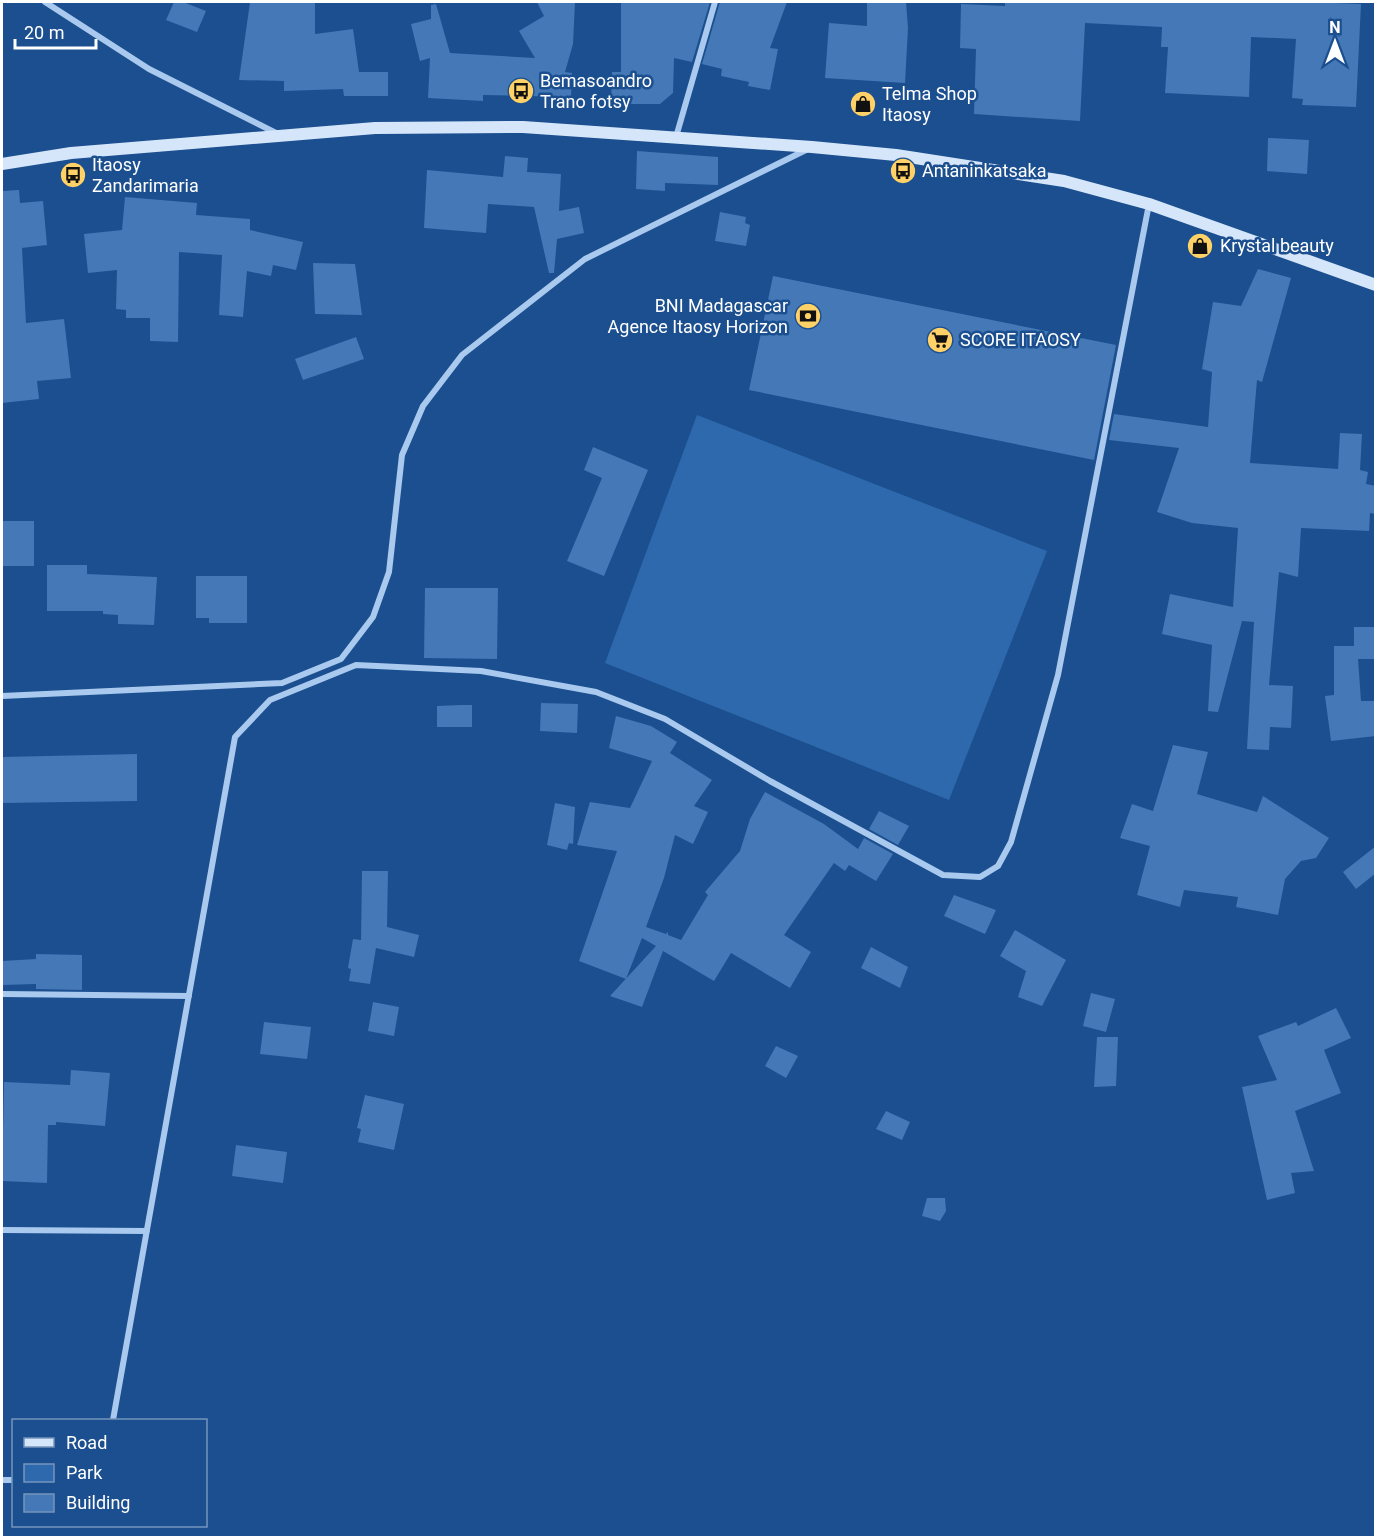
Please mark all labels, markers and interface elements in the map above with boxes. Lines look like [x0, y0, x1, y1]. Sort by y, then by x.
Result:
scale bar [15, 12, 96, 50]
north arrow [1305, 12, 1365, 72]
text: N [1329, 18, 1341, 37]
text: 20 m [24, 22, 64, 43]
place label: Bemasoandro Trano fotsy [540, 70, 652, 112]
bus stop icon: Bemasoandro Trano fotsy [506, 76, 536, 106]
place label: Telma Shop Itaosy [882, 83, 977, 125]
shop icon: Telma Shop Itaosy [848, 89, 878, 119]
place label: Itaosy Zandarimaria [92, 154, 199, 196]
bus stop icon: Antaninkatsaka [888, 156, 918, 186]
bus stop icon: Itaosy Zandarimaria [58, 160, 88, 190]
place label: Antaninkatsaka [922, 160, 1046, 181]
shop icon: Krystal beauty [1185, 231, 1215, 261]
place label: Krystal beauty [1220, 235, 1334, 256]
place label: BNI Madagascar Agence Itaosy Horizon [608, 295, 788, 337]
bank icon: BNI Madagascar Agence Itaosy Horizon [793, 301, 823, 331]
supermarket icon: SCORE ITAOSY [925, 325, 955, 355]
place label: SCORE ITAOSY [960, 329, 1081, 350]
legend [12, 1419, 207, 1527]
text: Road [66, 1432, 107, 1453]
text: Park [66, 1462, 103, 1483]
text: Building [66, 1492, 130, 1513]

